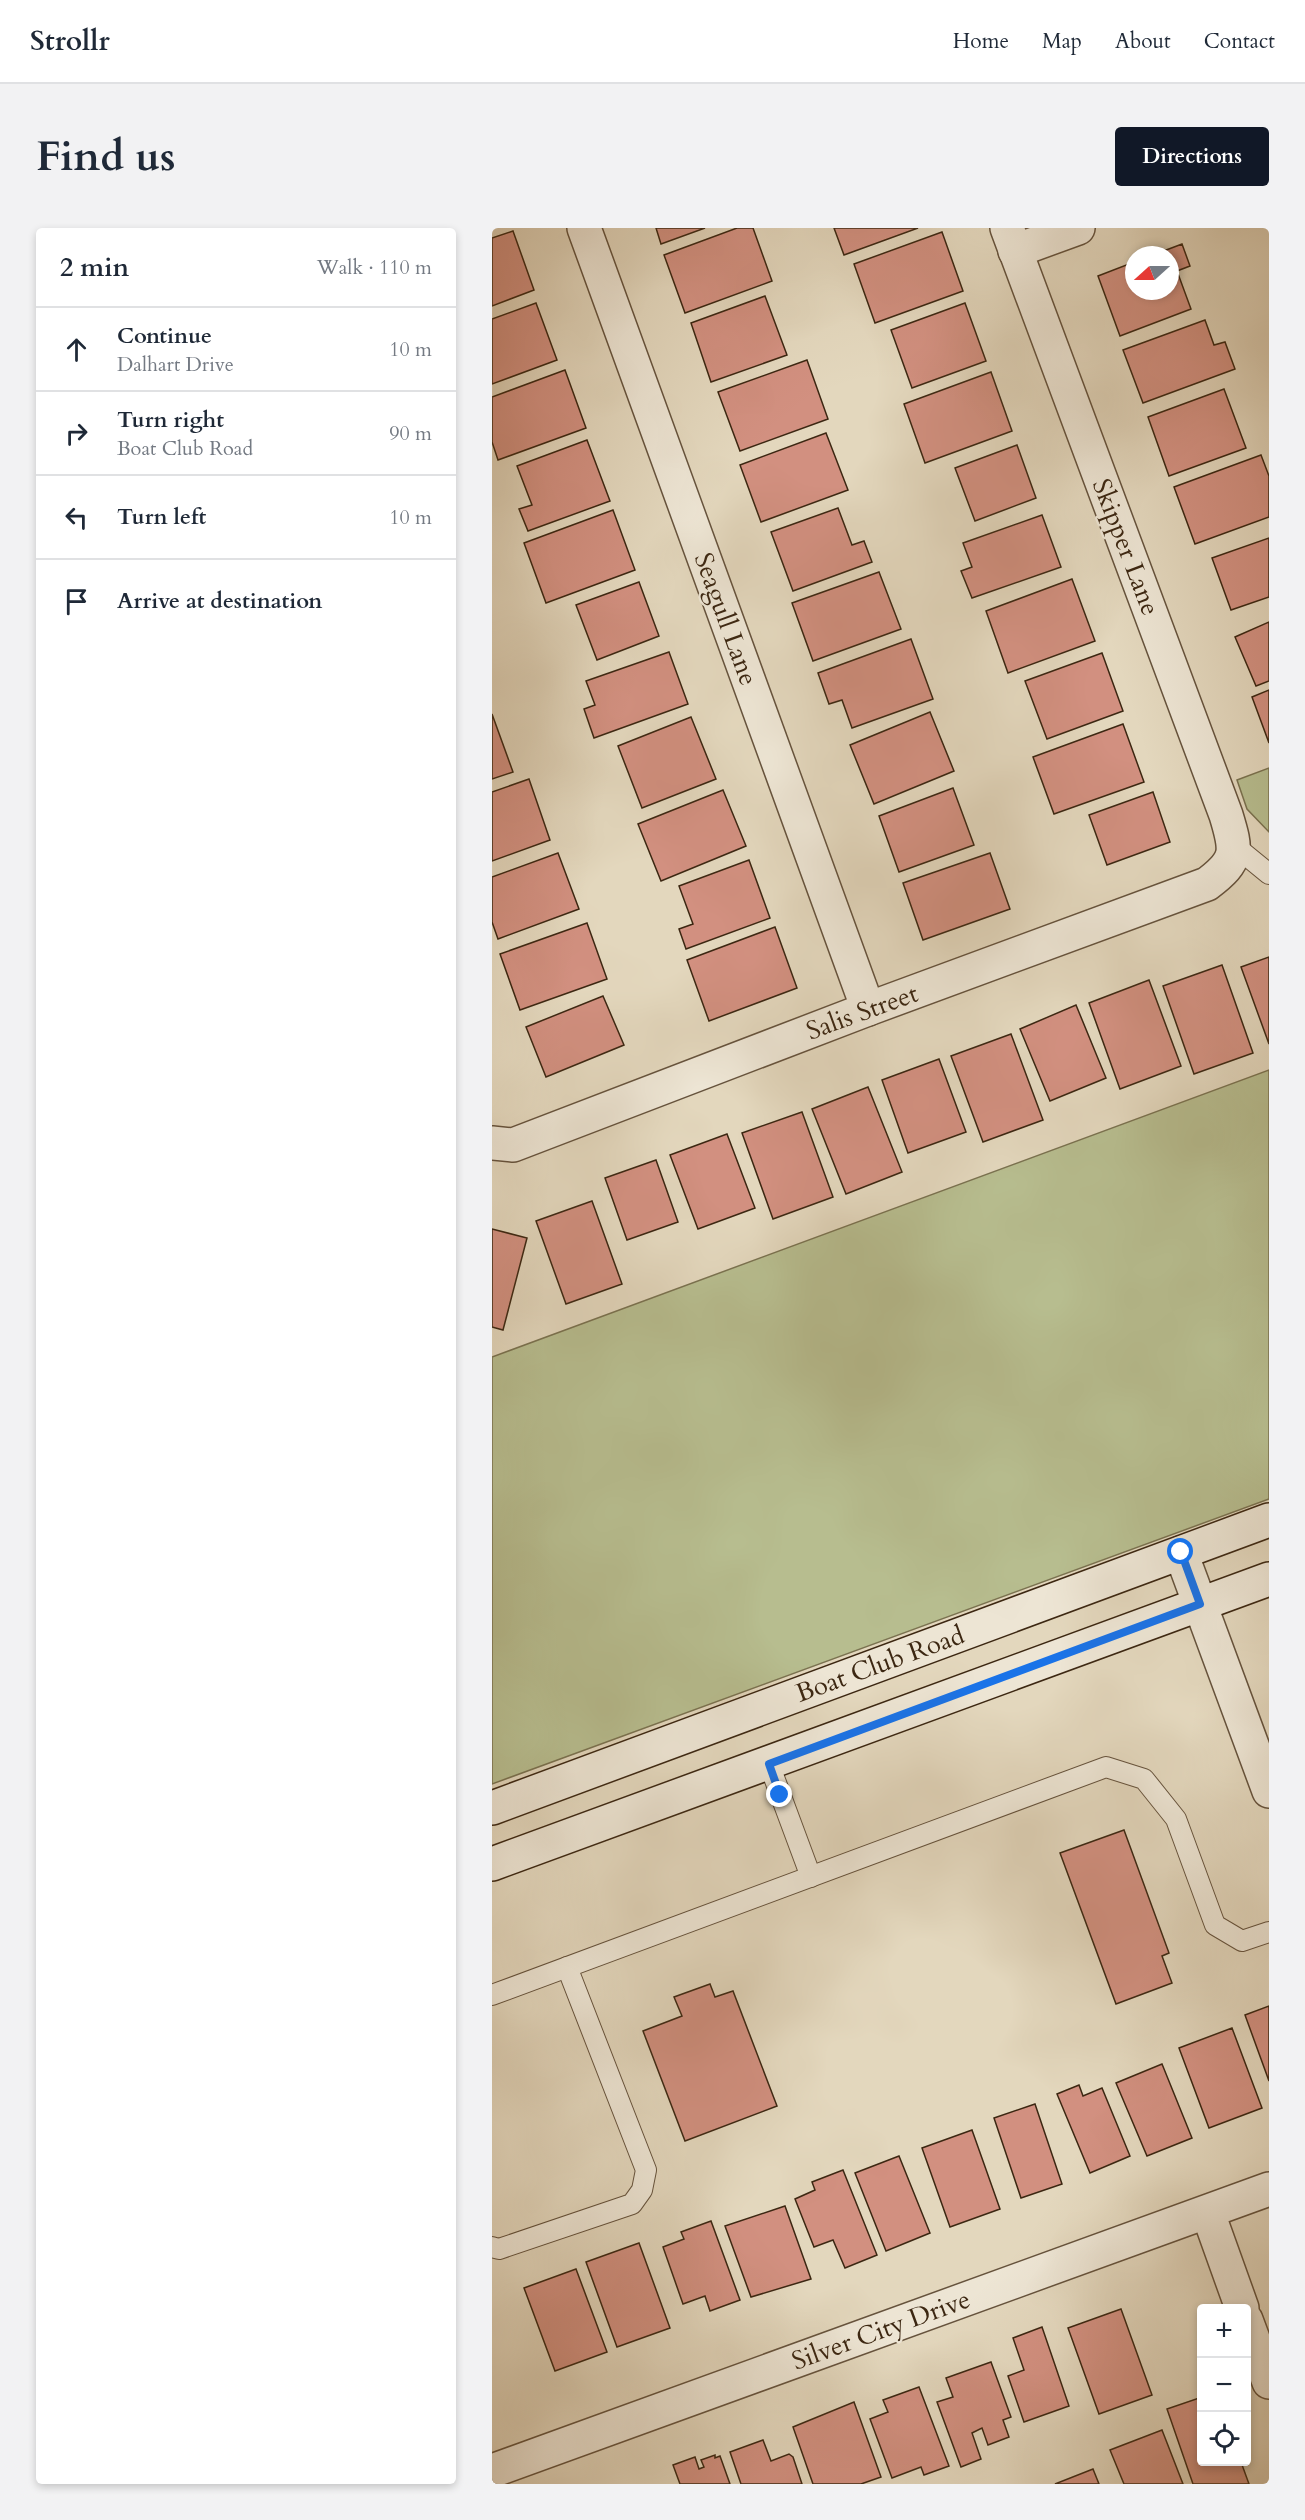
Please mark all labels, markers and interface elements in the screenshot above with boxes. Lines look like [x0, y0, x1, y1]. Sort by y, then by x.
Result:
text: Strollr [30, 22, 110, 60]
text: Home [953, 27, 1009, 56]
text: Map [1042, 27, 1082, 56]
text: About [1115, 27, 1171, 56]
text: Contact [1204, 27, 1275, 56]
button: Directions [1115, 127, 1269, 186]
text: Find us [36, 128, 176, 185]
north arrow [1125, 246, 1179, 300]
text: 2 min [60, 250, 129, 285]
text: Walk · 110 m [317, 254, 432, 281]
text: Continue [117, 321, 212, 351]
icon: ahead [60, 333, 93, 366]
text: 10 m [389, 336, 432, 363]
text: Dalhart Drive [117, 351, 234, 378]
text: Turn right [117, 405, 224, 435]
icon: right [60, 417, 93, 450]
text: 90 m [389, 420, 432, 447]
text: Boat Club Road [117, 435, 253, 462]
street label: Skipper Lane [1084, 474, 1168, 620]
icon: left [60, 501, 93, 534]
text: Turn left [117, 502, 206, 532]
text: 10 m [389, 504, 432, 531]
street label: Seagull Lane [686, 548, 766, 690]
icon: arrive [60, 585, 93, 618]
text: Arrive at destination [117, 586, 322, 616]
street label: Salis Street [801, 976, 923, 1048]
route start [1167, 1538, 1193, 1564]
street label: Boat Club Road [791, 1617, 969, 1711]
route end [766, 1781, 792, 1807]
street label: Silver City Drive [787, 2282, 975, 2378]
map controls [1197, 2304, 1251, 2466]
button: + [1197, 2304, 1251, 2358]
button: − [1197, 2358, 1251, 2412]
button: locate [1197, 2412, 1251, 2466]

